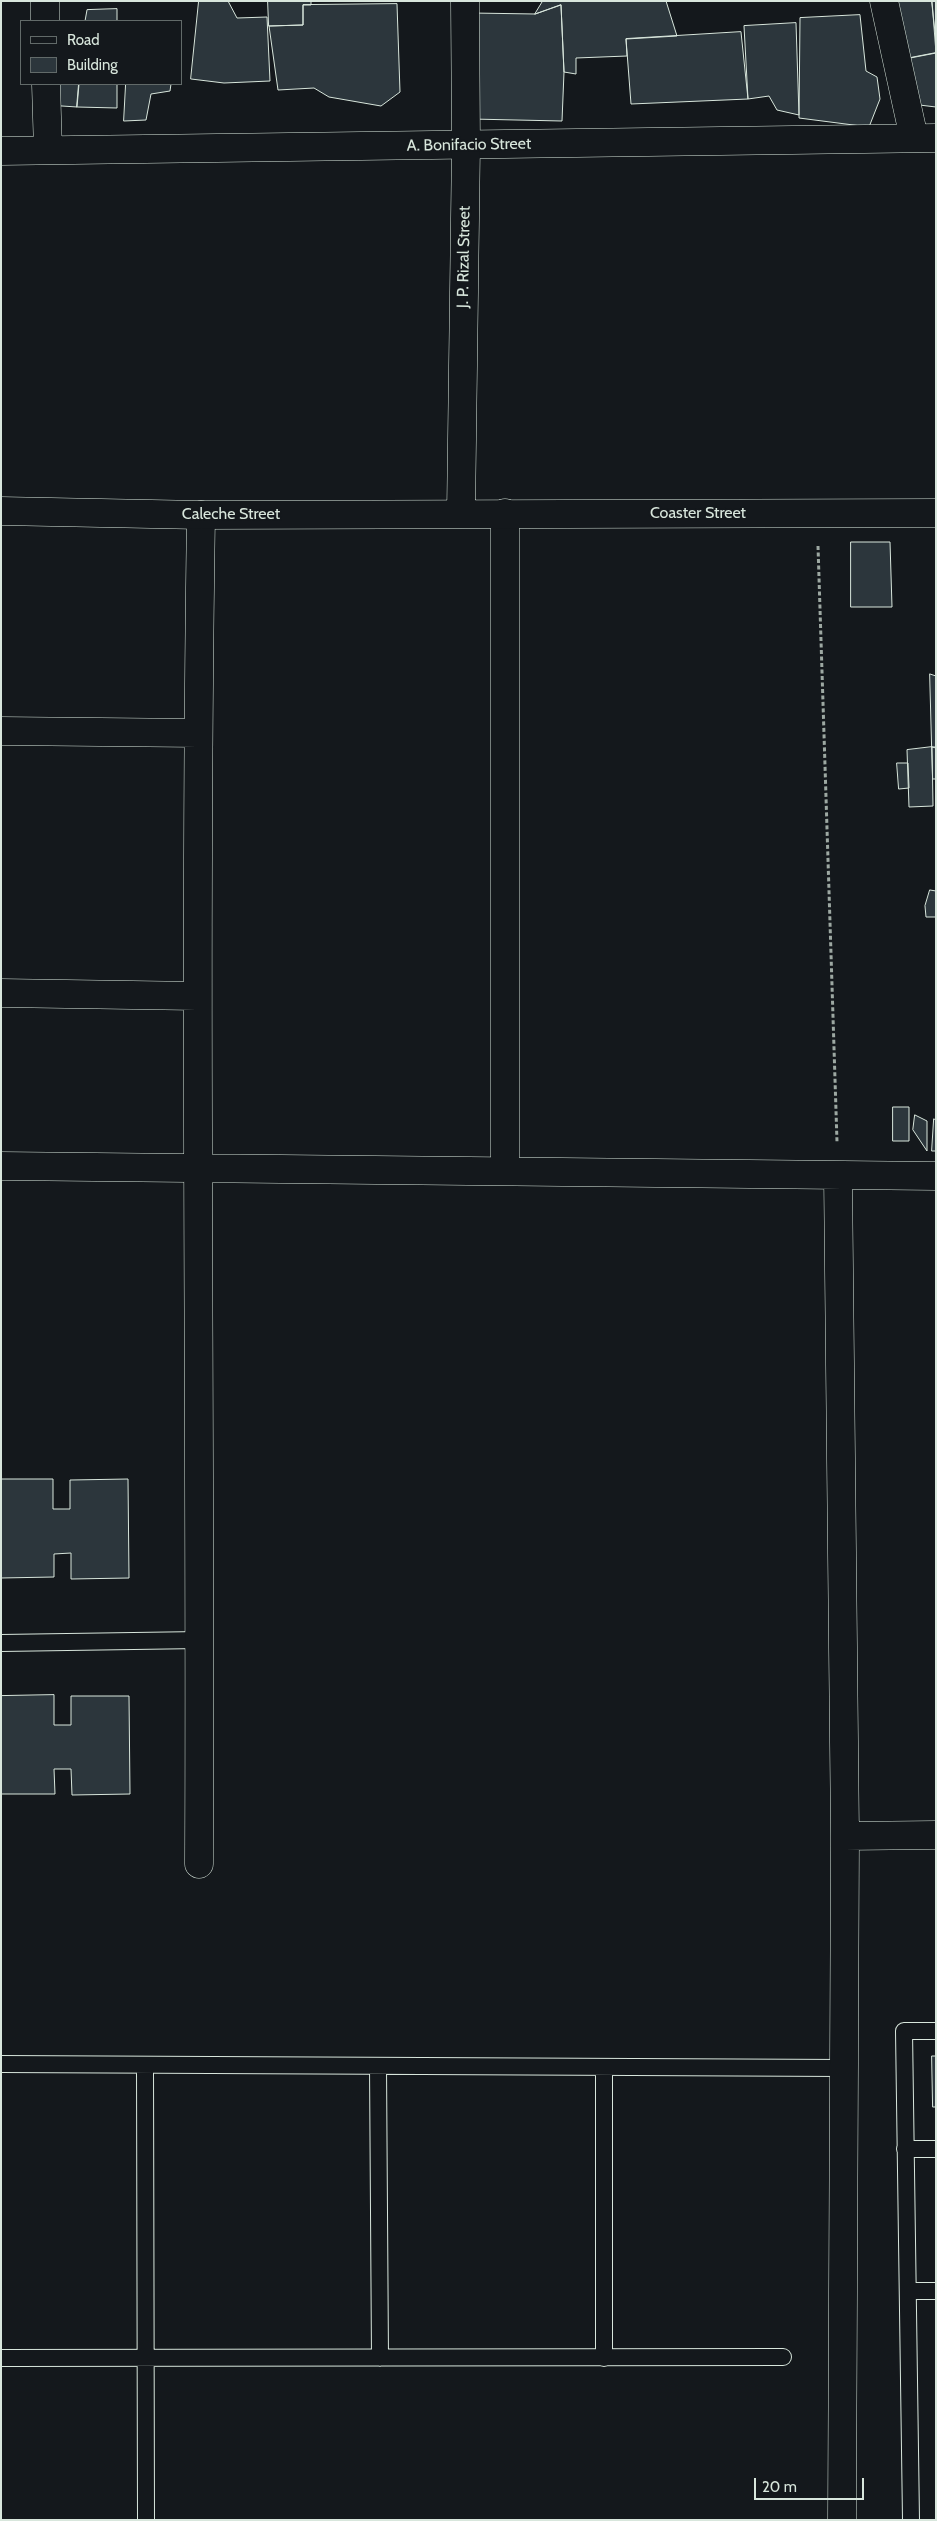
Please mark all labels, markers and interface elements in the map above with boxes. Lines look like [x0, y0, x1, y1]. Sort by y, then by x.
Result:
legend [20, 20, 182, 85]
text: Road [67, 31, 100, 49]
text: Building [67, 56, 118, 74]
street label: A. Bonifacio Street [407, 134, 531, 156]
street label: J. P. Rizal Street [454, 206, 474, 308]
street label: Coaster Street [650, 503, 746, 523]
street label: Caleche Street [182, 504, 280, 524]
scale bar [757, 2468, 867, 2500]
text: 20 m [762, 2478, 797, 2496]

